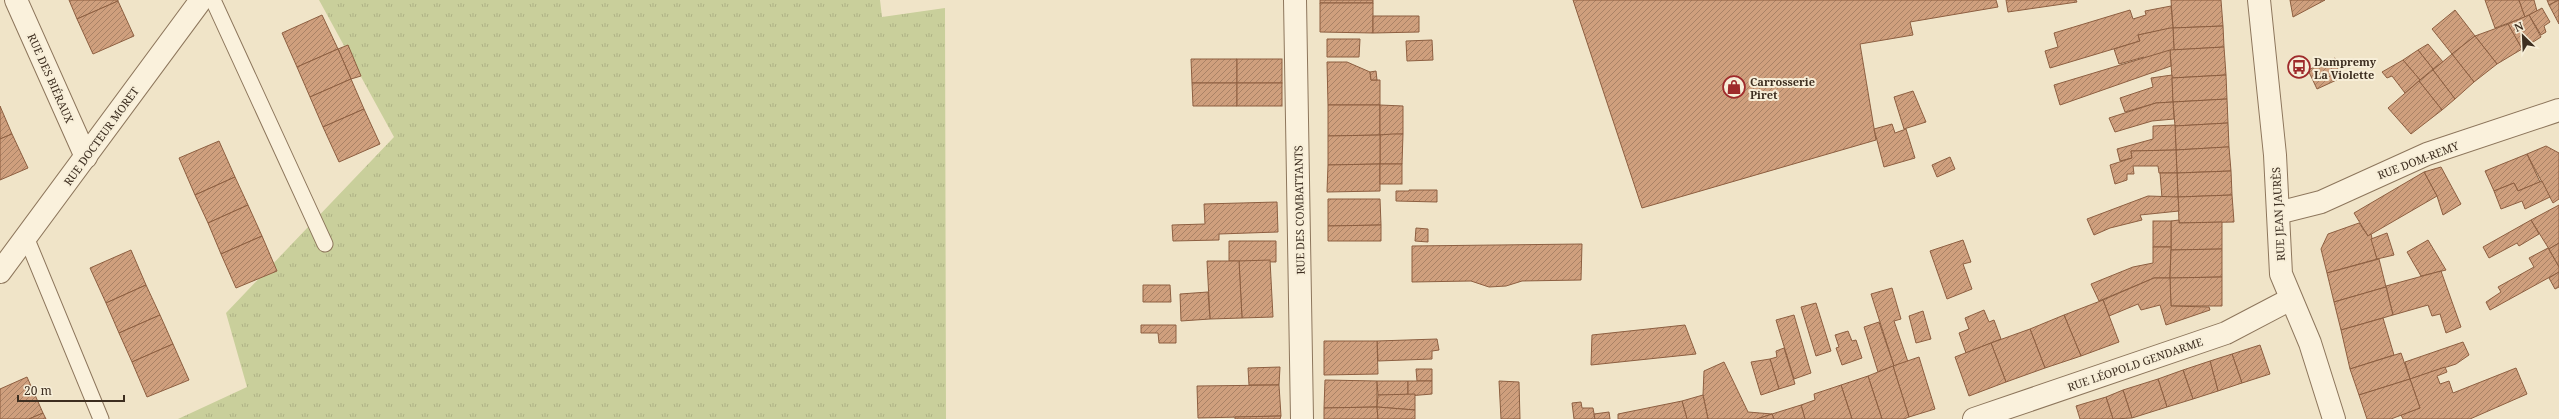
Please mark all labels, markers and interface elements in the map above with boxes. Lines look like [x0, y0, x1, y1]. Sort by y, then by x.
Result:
north arrow [2503, 16, 2543, 56]
text: N [2512, 18, 2526, 35]
street label: RUE DES BIÉRAUX [25, 31, 78, 126]
bus stop icon: Dampremy La Violette [2286, 54, 2312, 80]
place label: Dampremy La Violette [2314, 54, 2377, 82]
shop icon: Carrosserie Piret [1721, 74, 1747, 100]
place label: Carrosserie Piret [1750, 74, 1815, 102]
street label: RUE DOCTEUR MORET [60, 83, 142, 188]
street label: RUE DOM-REMY [2375, 138, 2461, 182]
street label: RUE DES COMBATTANTS [1290, 145, 1308, 275]
street label: RUE JEAN JAURÈS [2268, 167, 2288, 261]
street label: RUE LÉOPOLD GENDARME [2065, 334, 2205, 394]
scale bar [18, 377, 124, 403]
text: 20 m [24, 382, 52, 399]

